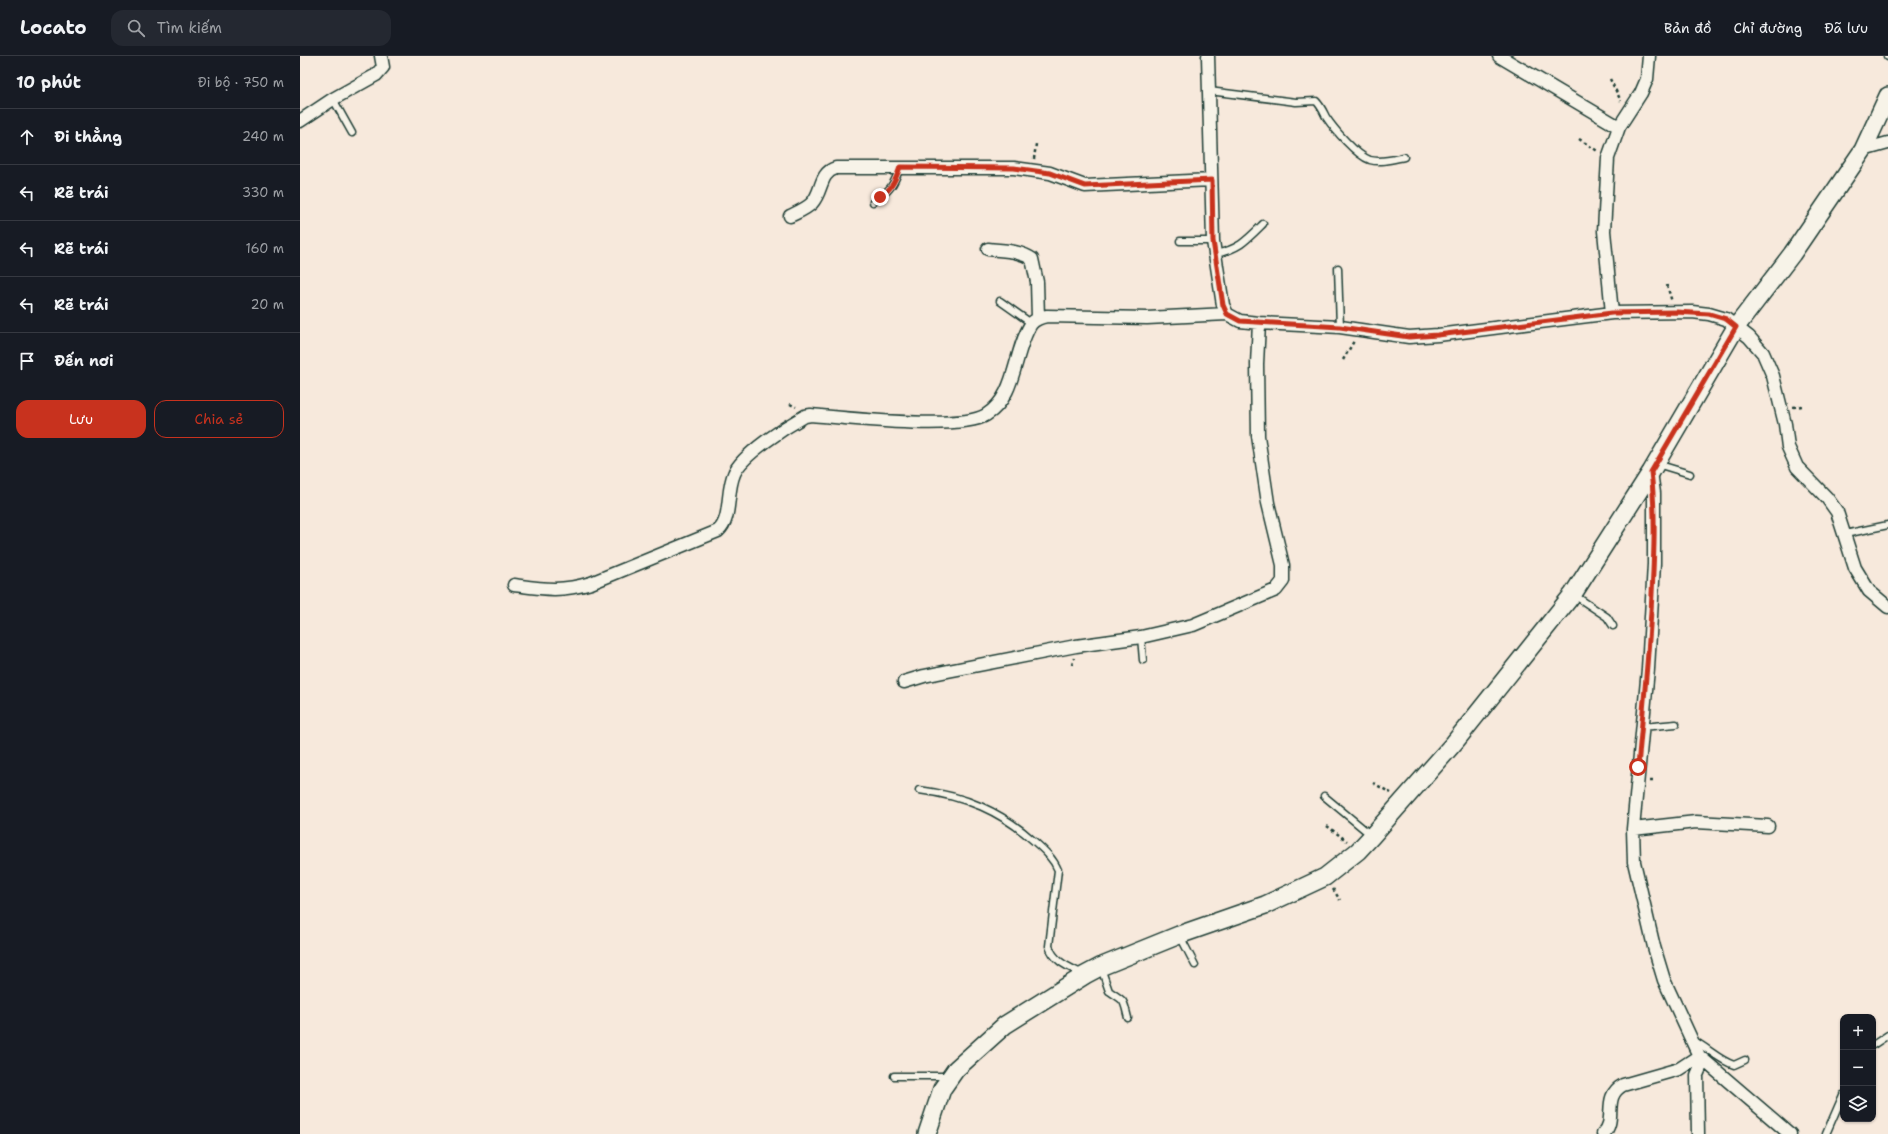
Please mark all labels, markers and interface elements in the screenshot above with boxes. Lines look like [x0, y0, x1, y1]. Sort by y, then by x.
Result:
search box [111, 10, 391, 46]
text: Locato [20, 15, 87, 40]
icon: search [125, 17, 147, 39]
text: Tìm kiếm [157, 18, 222, 38]
text: Bản đồ [1664, 19, 1711, 37]
text: Chỉ đường [1733, 19, 1802, 37]
text: Đã lưu [1824, 19, 1868, 37]
text: 10 phút [16, 71, 81, 93]
text: Đi bộ · 750 m [198, 74, 284, 91]
icon: ahead [16, 126, 38, 148]
text: Đi thẳng [54, 127, 122, 147]
text: 240 m [242, 128, 284, 145]
icon: left [16, 182, 38, 204]
text: Rẽ trái [54, 183, 109, 203]
text: 330 m [242, 184, 284, 201]
route end [871, 188, 889, 206]
icon: left [16, 238, 38, 260]
text: Rẽ trái [54, 239, 109, 259]
text: 160 m [246, 240, 284, 257]
icon: left [16, 294, 38, 316]
text: Rẽ trái [54, 295, 109, 315]
text: 20 m [251, 296, 284, 313]
icon: arrive [16, 350, 38, 372]
text: Đến nơi [54, 351, 113, 371]
button: Lưu [16, 400, 146, 438]
button: Chia sẻ [154, 400, 284, 438]
route start [1629, 758, 1647, 776]
map controls [1840, 1014, 1876, 1122]
button: + [1840, 1014, 1876, 1050]
button: − [1840, 1050, 1876, 1086]
button: layers [1840, 1086, 1876, 1122]

